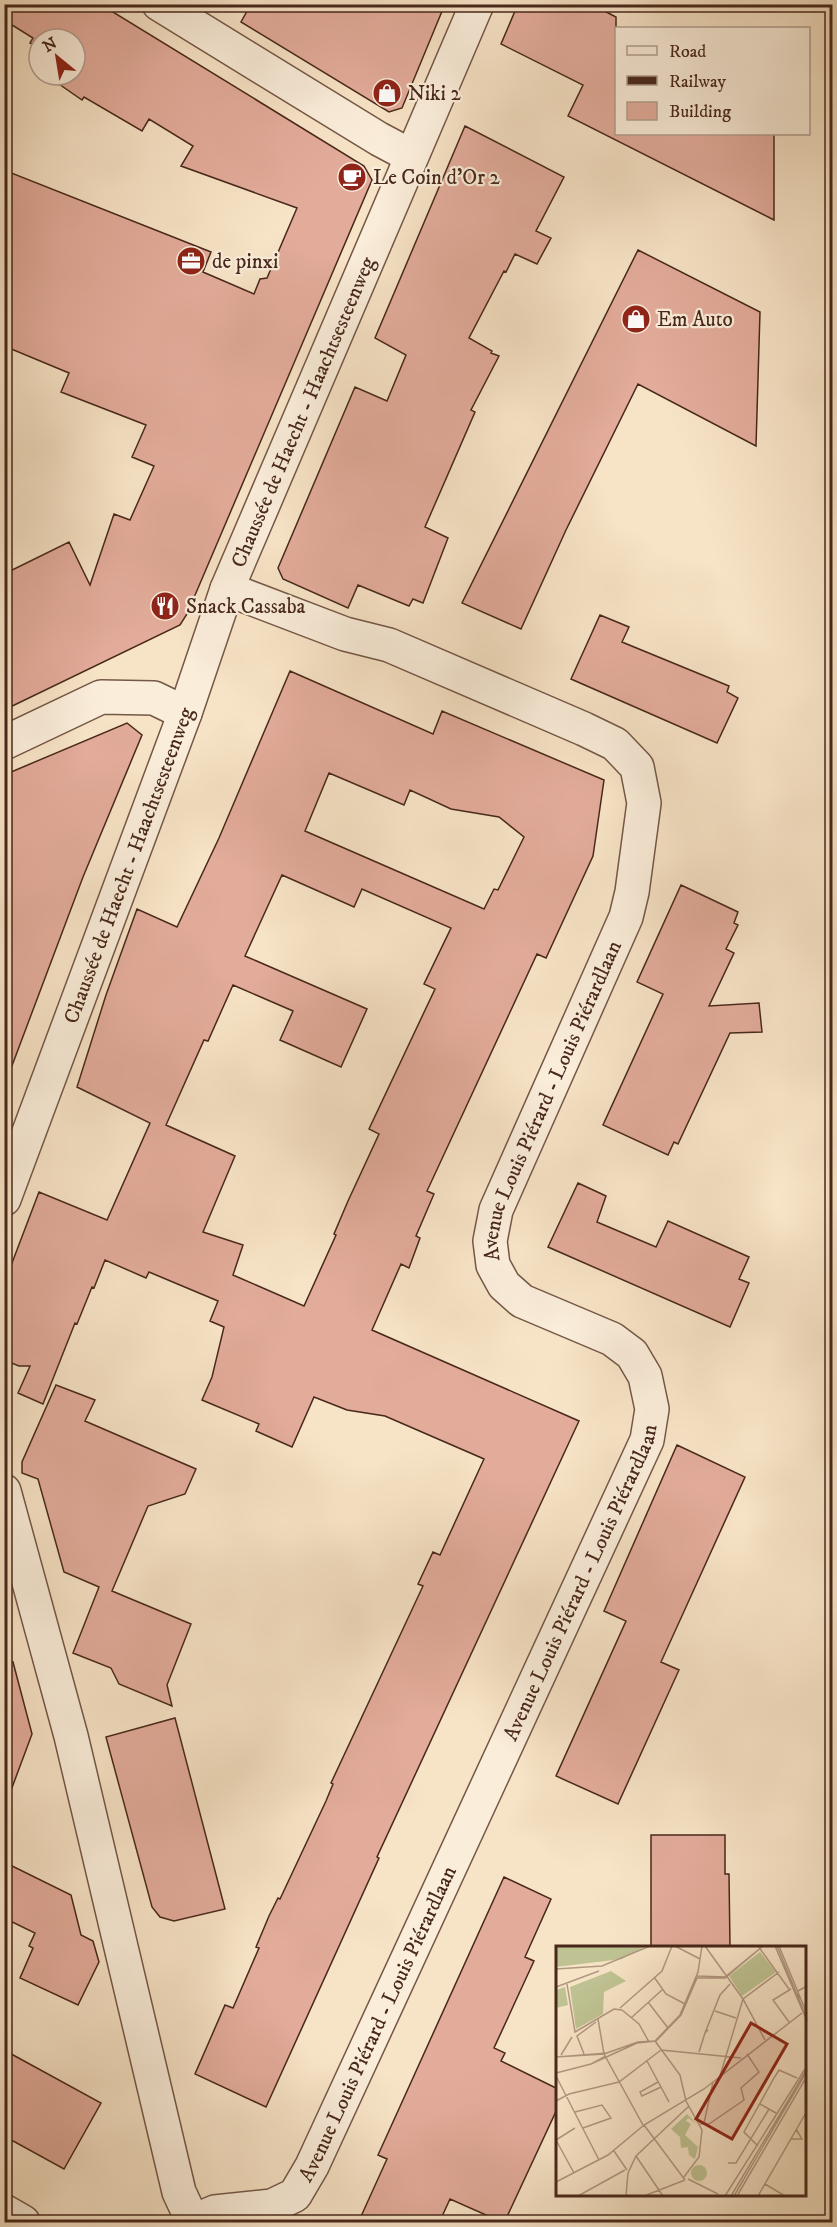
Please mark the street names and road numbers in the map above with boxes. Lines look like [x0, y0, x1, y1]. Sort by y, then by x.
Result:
street label: Chaussée de Haecht - Haachtsesteenweg [226, 252, 382, 572]
street label: Chaussée de Haecht - Haachtsesteenweg [58, 704, 200, 1027]
street label: Avenue Louis Piérard - Louis Piérardlaan [478, 937, 628, 1263]
street label: Avenue Louis Piérard - Louis Piérardlaan [498, 1423, 663, 1745]
street label: Avenue Louis Piérard - Louis Piérardlaan [293, 1862, 463, 2187]

